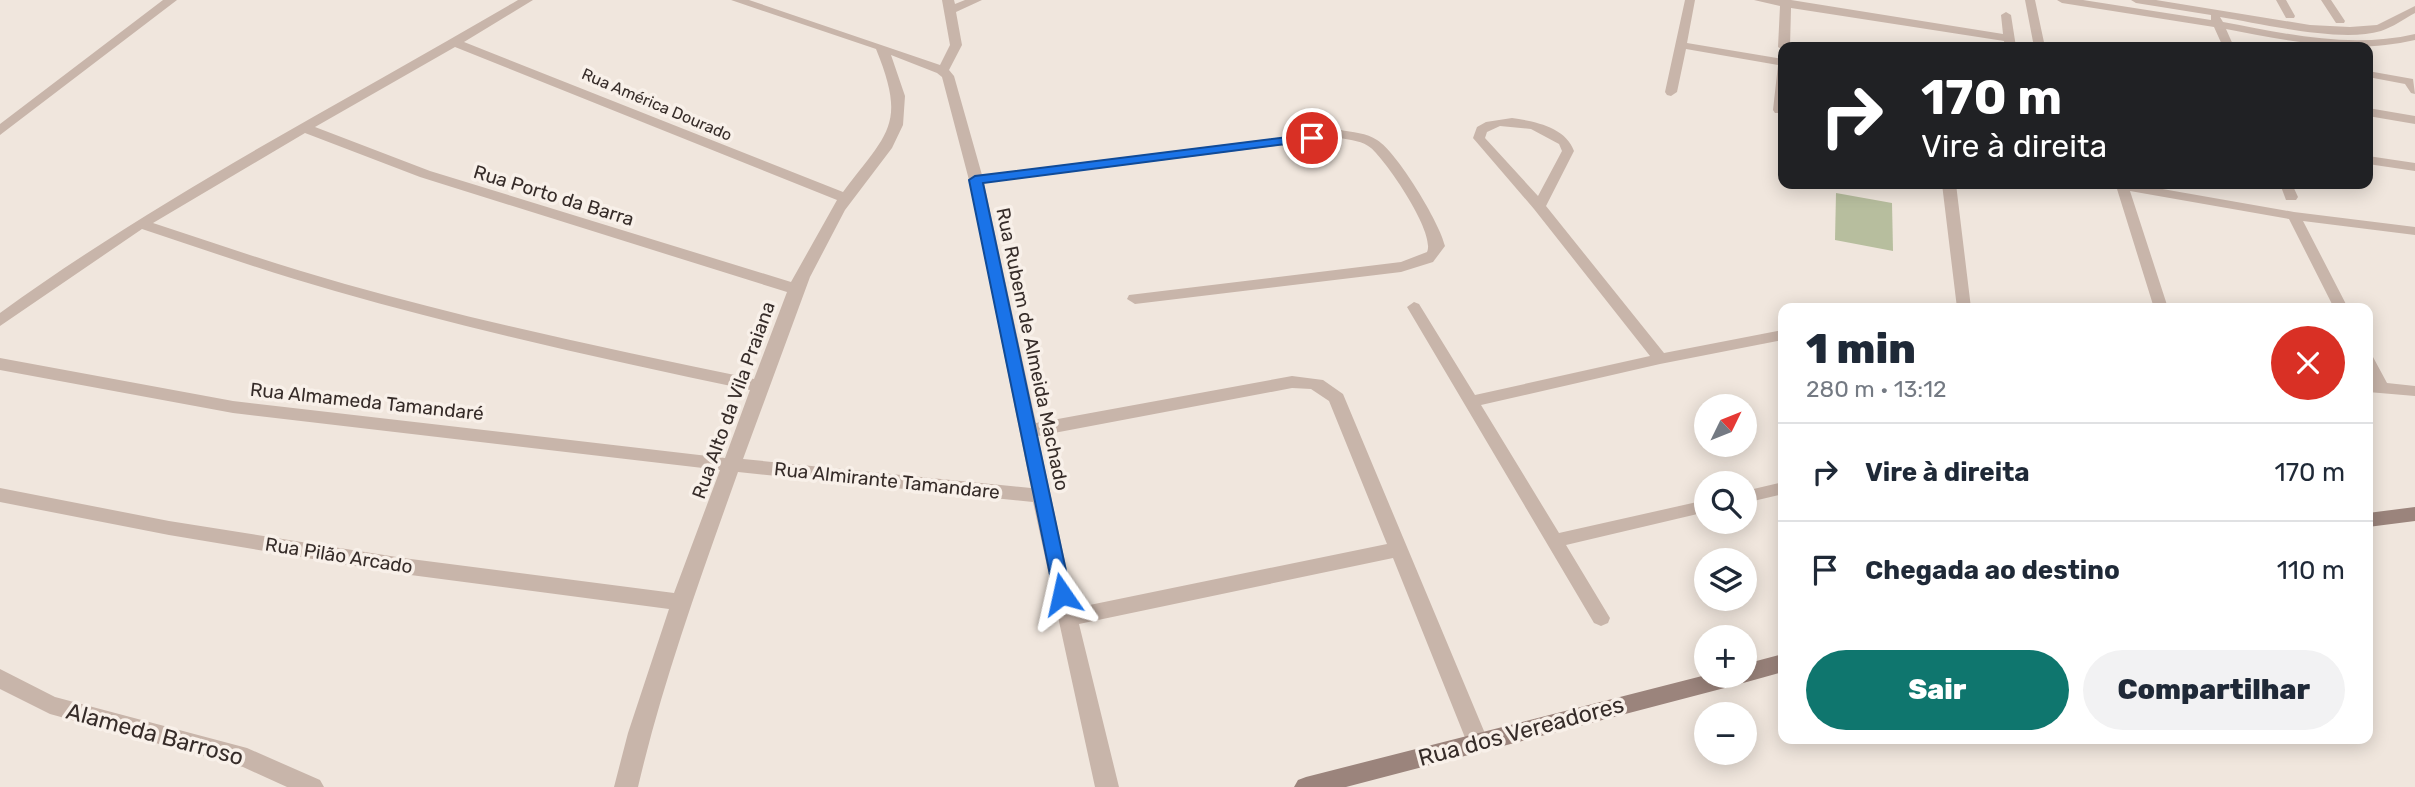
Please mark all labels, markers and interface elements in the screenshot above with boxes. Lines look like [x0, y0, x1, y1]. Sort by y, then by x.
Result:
street label: Rua América Dourado [579, 64, 735, 145]
text: 170 m [1921, 68, 2062, 126]
icon: right [1806, 70, 1897, 161]
pin [1282, 108, 1342, 168]
icon: arrive [1293, 119, 1331, 157]
text: Vire à direita [1921, 127, 2107, 165]
street label: Rua Porto da Barra [471, 160, 637, 231]
street label: Rua Rubem de Almeida Machado [991, 205, 1074, 493]
street label: Rua Alto da Vila Praiana [687, 298, 780, 502]
text: 1 min [1806, 324, 1916, 374]
button: close [2271, 326, 2345, 400]
text: 280 m · 13:12 [1806, 375, 1947, 403]
street label: Rua Almameda Tamandaré [249, 378, 485, 425]
north arrow [1694, 394, 1757, 457]
map controls [1694, 394, 1757, 765]
icon: right [1806, 453, 1844, 491]
street label: Rua Almirante Tamandare [773, 457, 1001, 504]
text: Vire à direita [1865, 457, 2030, 488]
text: 170 m [2275, 457, 2345, 488]
button: search [1694, 471, 1757, 534]
street label: Rua Pilão Arcado [264, 532, 414, 579]
button: layers [1694, 548, 1757, 611]
icon: arrive [1806, 551, 1844, 589]
text: Chegada ao destino [1865, 555, 2120, 586]
text: 110 m [2277, 555, 2345, 586]
position arrow [1025, 557, 1099, 631]
button: + [1694, 625, 1757, 688]
button: Sair [1806, 650, 2069, 730]
button: Compartilhar [2083, 650, 2345, 730]
street label: Rua dos Vereadores [1415, 690, 1627, 772]
street label: Alameda Barroso [63, 697, 247, 771]
button: − [1694, 702, 1757, 765]

